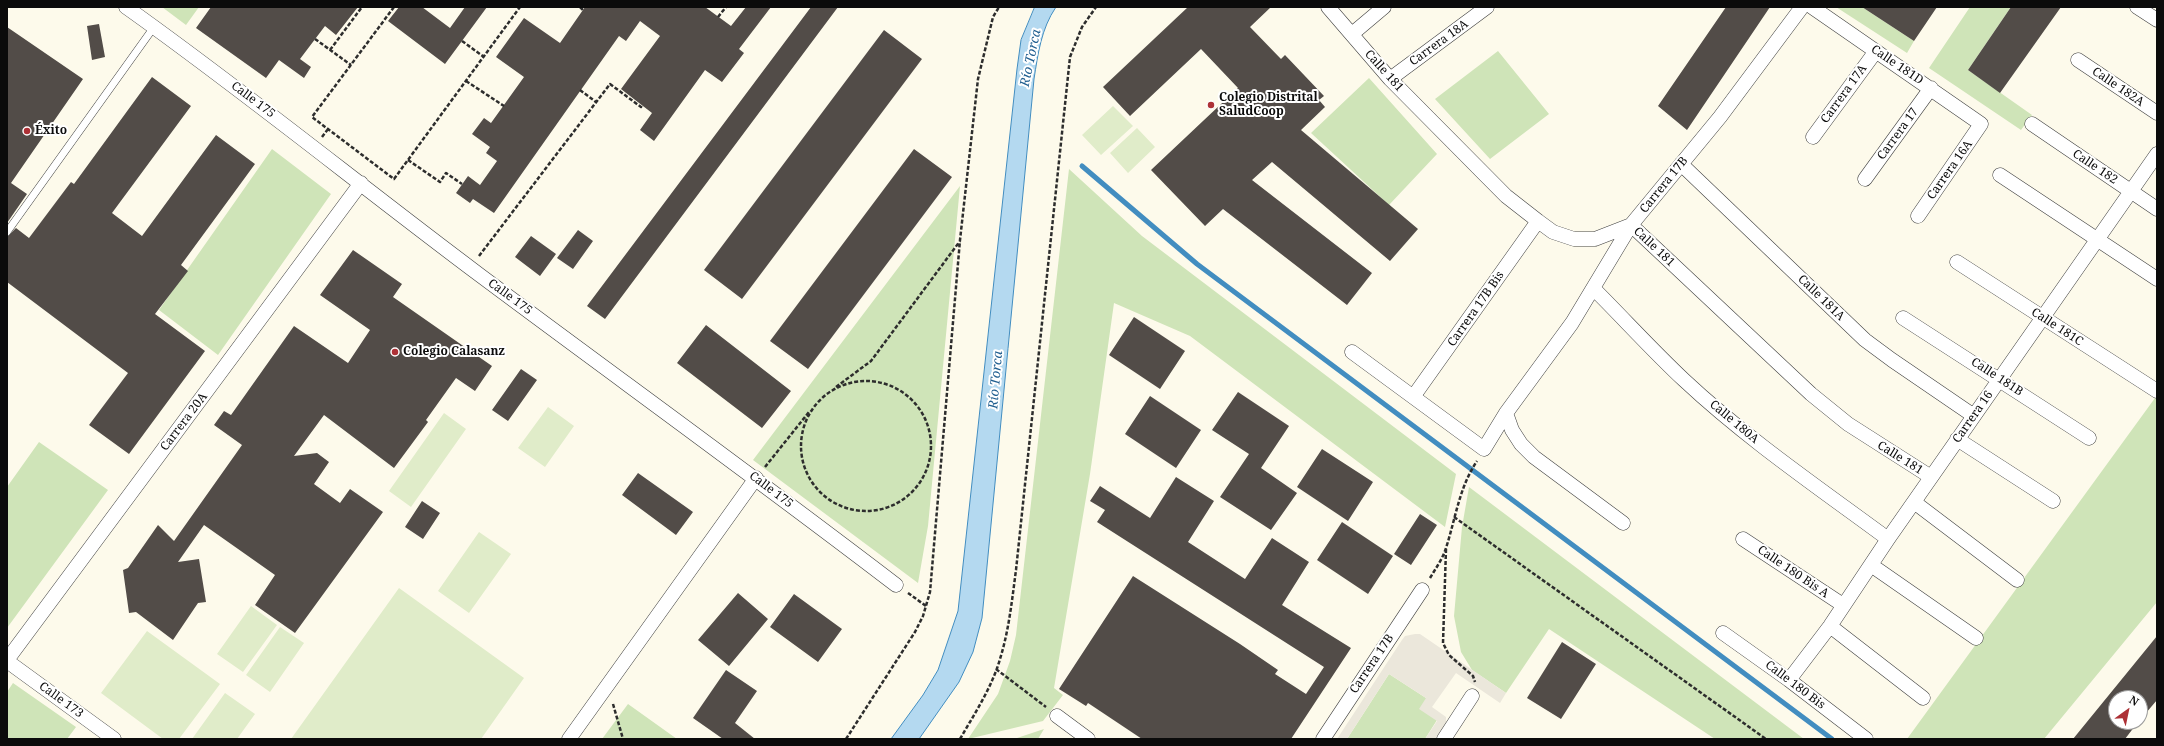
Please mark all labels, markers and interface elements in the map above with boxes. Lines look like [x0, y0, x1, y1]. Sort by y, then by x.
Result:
street label: Carrera 18A [1407, 17, 1471, 69]
water label: Río Torca [1017, 28, 1045, 88]
street label: Calle 181D [1868, 42, 1926, 88]
street label: Calle 181 [1362, 47, 1406, 95]
street label: Carrera 17A [1818, 62, 1870, 126]
street label: Calle 182A [2089, 64, 2147, 110]
street label: Calle 175 [228, 79, 278, 121]
place label: Colegio Distrital SaludCoop [1219, 91, 1318, 119]
marker: Colegio Distrital SaludCoop [1206, 100, 1216, 110]
street label: Carrera 17 [1874, 105, 1922, 163]
place label: Éxito [35, 124, 67, 138]
marker: Éxito [22, 126, 32, 136]
street label: Carrera 16A [1924, 138, 1976, 202]
street label: Calle 182 [2070, 147, 2120, 187]
street label: Carrera 17B [1637, 154, 1691, 216]
street label: Calle 181 [1630, 224, 1678, 270]
street label: Carrera 17B Bis [1445, 269, 1507, 349]
street label: Calle 181A [1795, 272, 1847, 324]
street label: Calle 175 [485, 276, 535, 318]
street label: Calle 181C [2029, 305, 2085, 349]
place label: Colegio Calasanz [403, 345, 505, 359]
marker: Colegio Calasanz [390, 347, 400, 357]
water label: Río Torca [986, 350, 1006, 410]
street label: Calle 181B [1968, 355, 2026, 399]
street label: Carrera 16 [1950, 388, 1996, 446]
street label: Carrera 20A [157, 390, 211, 454]
street label: Calle 180A [1707, 397, 1761, 447]
street label: Calle 181 [1874, 438, 1926, 478]
street label: Calle 175 [746, 469, 796, 511]
street label: Calle 180 Bis A [1755, 543, 1831, 601]
street label: Carrera 17B [1347, 632, 1397, 696]
street label: Calle 180 Bis [1762, 658, 1828, 712]
street label: Calle 173 [36, 679, 86, 721]
north arrow [2108, 690, 2148, 730]
text: N [2127, 692, 2142, 709]

